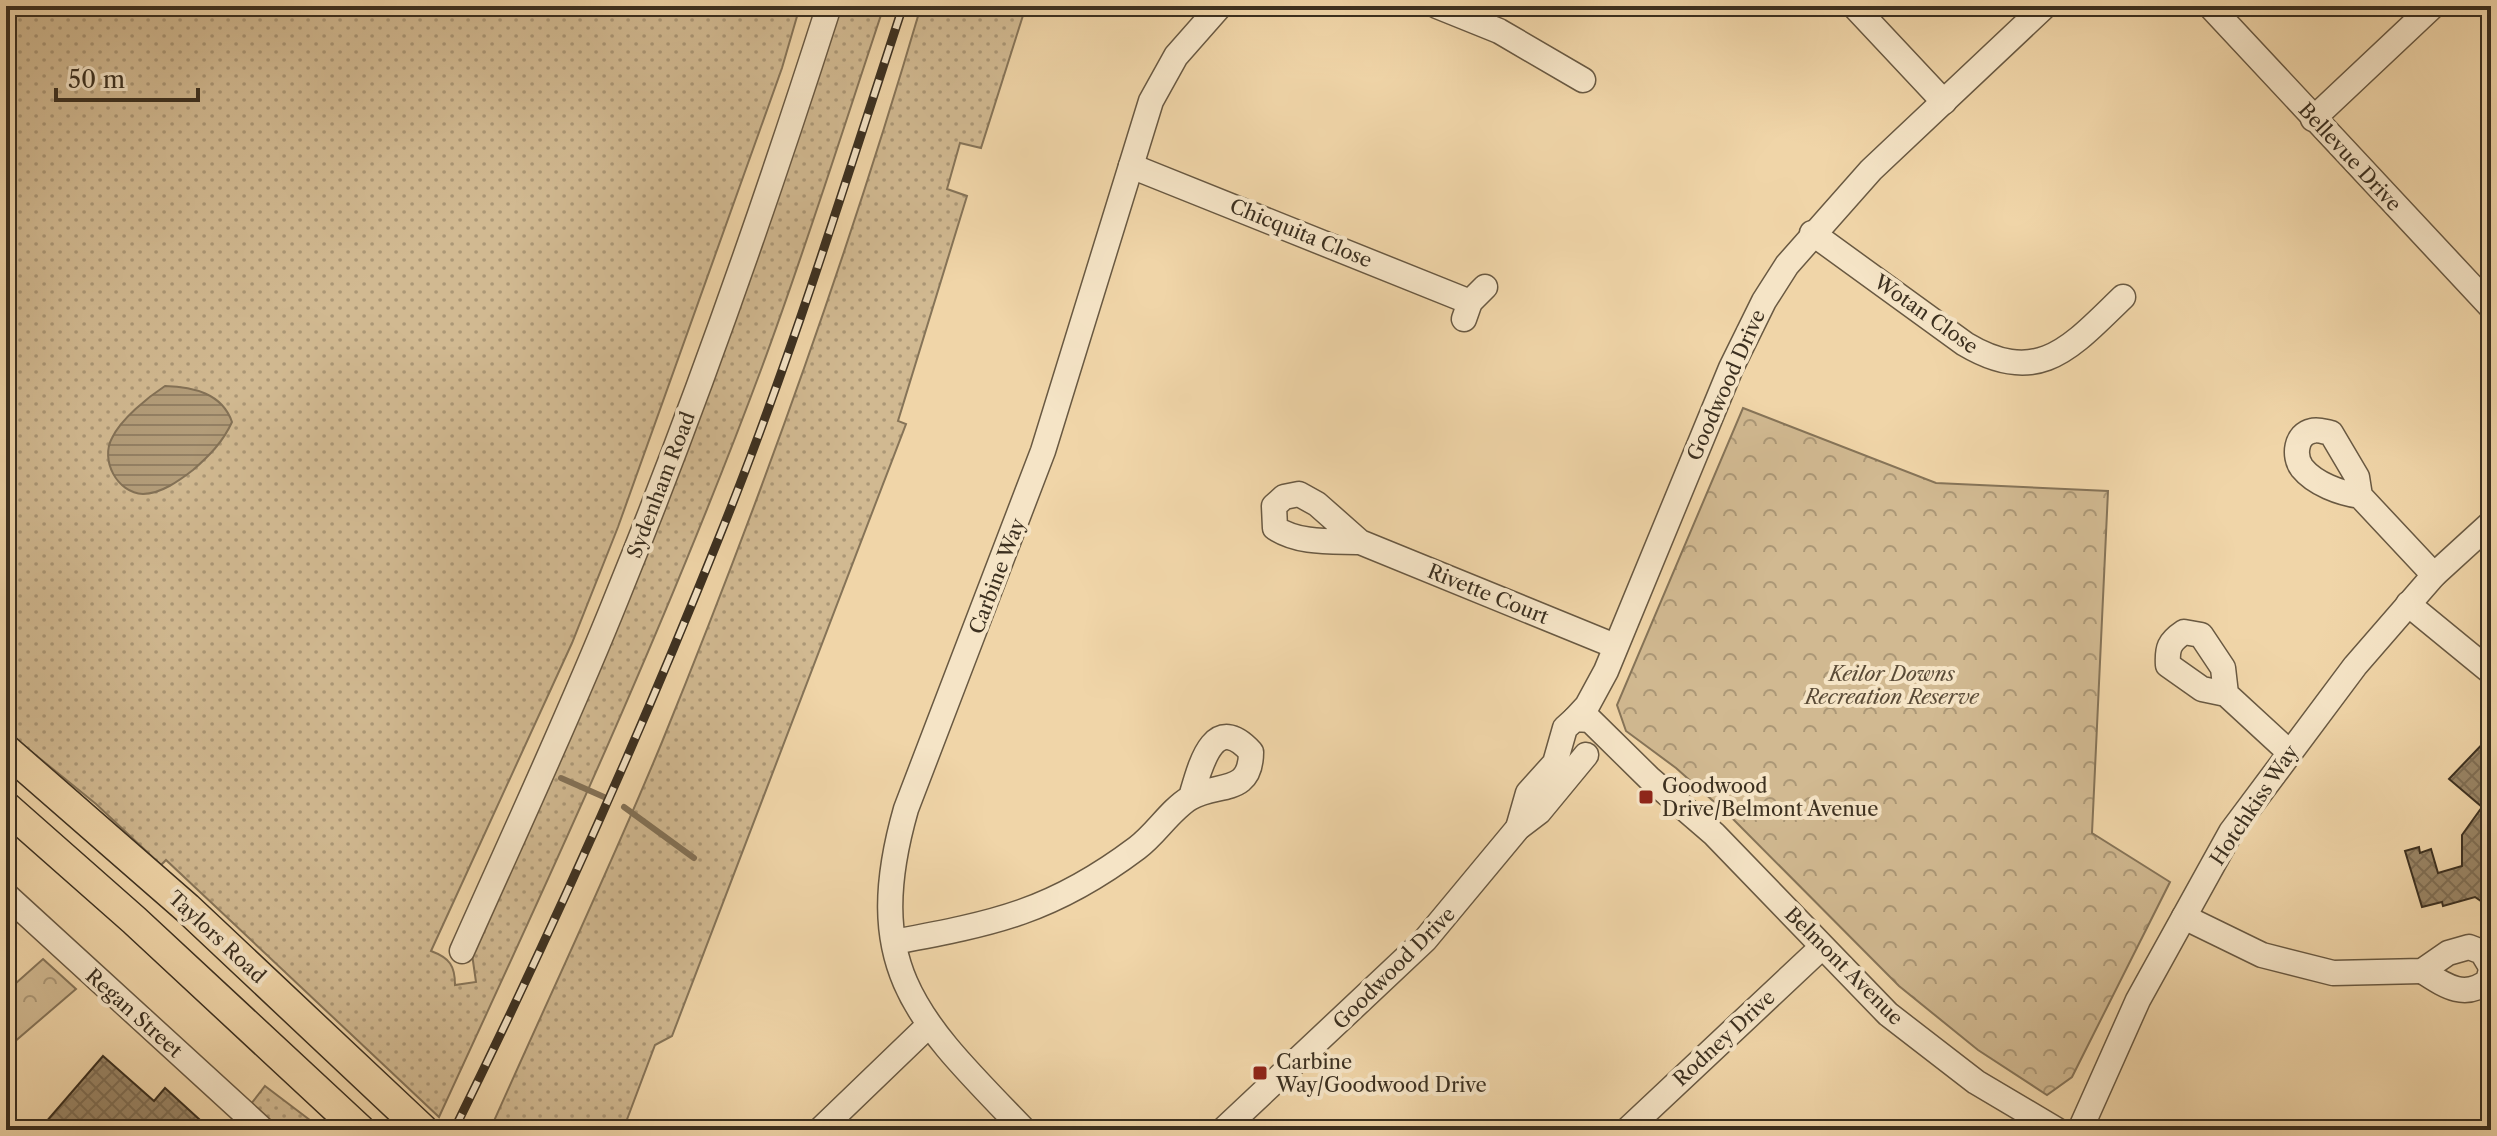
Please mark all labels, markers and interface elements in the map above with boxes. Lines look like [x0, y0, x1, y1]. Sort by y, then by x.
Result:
scale bar [56, 52, 198, 102]
text: 50 m [68, 65, 125, 94]
street label: Bellevue Drive [2294, 98, 2406, 216]
street label: Chicquita Close [1226, 194, 1376, 272]
street label: Wotan Close [1869, 269, 1983, 359]
street label: Goodwood Drive [1682, 306, 1770, 464]
street label: Sydenham Road [622, 408, 700, 562]
street label: Carbine Way [964, 514, 1030, 637]
street label: Rivette Court [1424, 559, 1552, 629]
park label: Keilor Downs Recreation Reserve [1803, 662, 1980, 709]
street label: Hotchkiss Way [2205, 740, 2304, 870]
place label: Goodwood Drive/Belmont Avenue [1662, 774, 1878, 821]
marker: Goodwood Drive/Belmont Avenue [1637, 788, 1655, 806]
street label: Taylors Road [163, 886, 271, 988]
street label: Goodwood Drive [1328, 902, 1460, 1034]
street label: Belmont Avenue [1780, 902, 1908, 1030]
street label: Regan Street [81, 964, 187, 1062]
street label: Rodney Drive [1668, 985, 1780, 1091]
place label: Carbine Way/Goodwood Drive [1275, 1050, 1487, 1097]
marker: Carbine Way/Goodwood Drive [1251, 1064, 1269, 1082]

